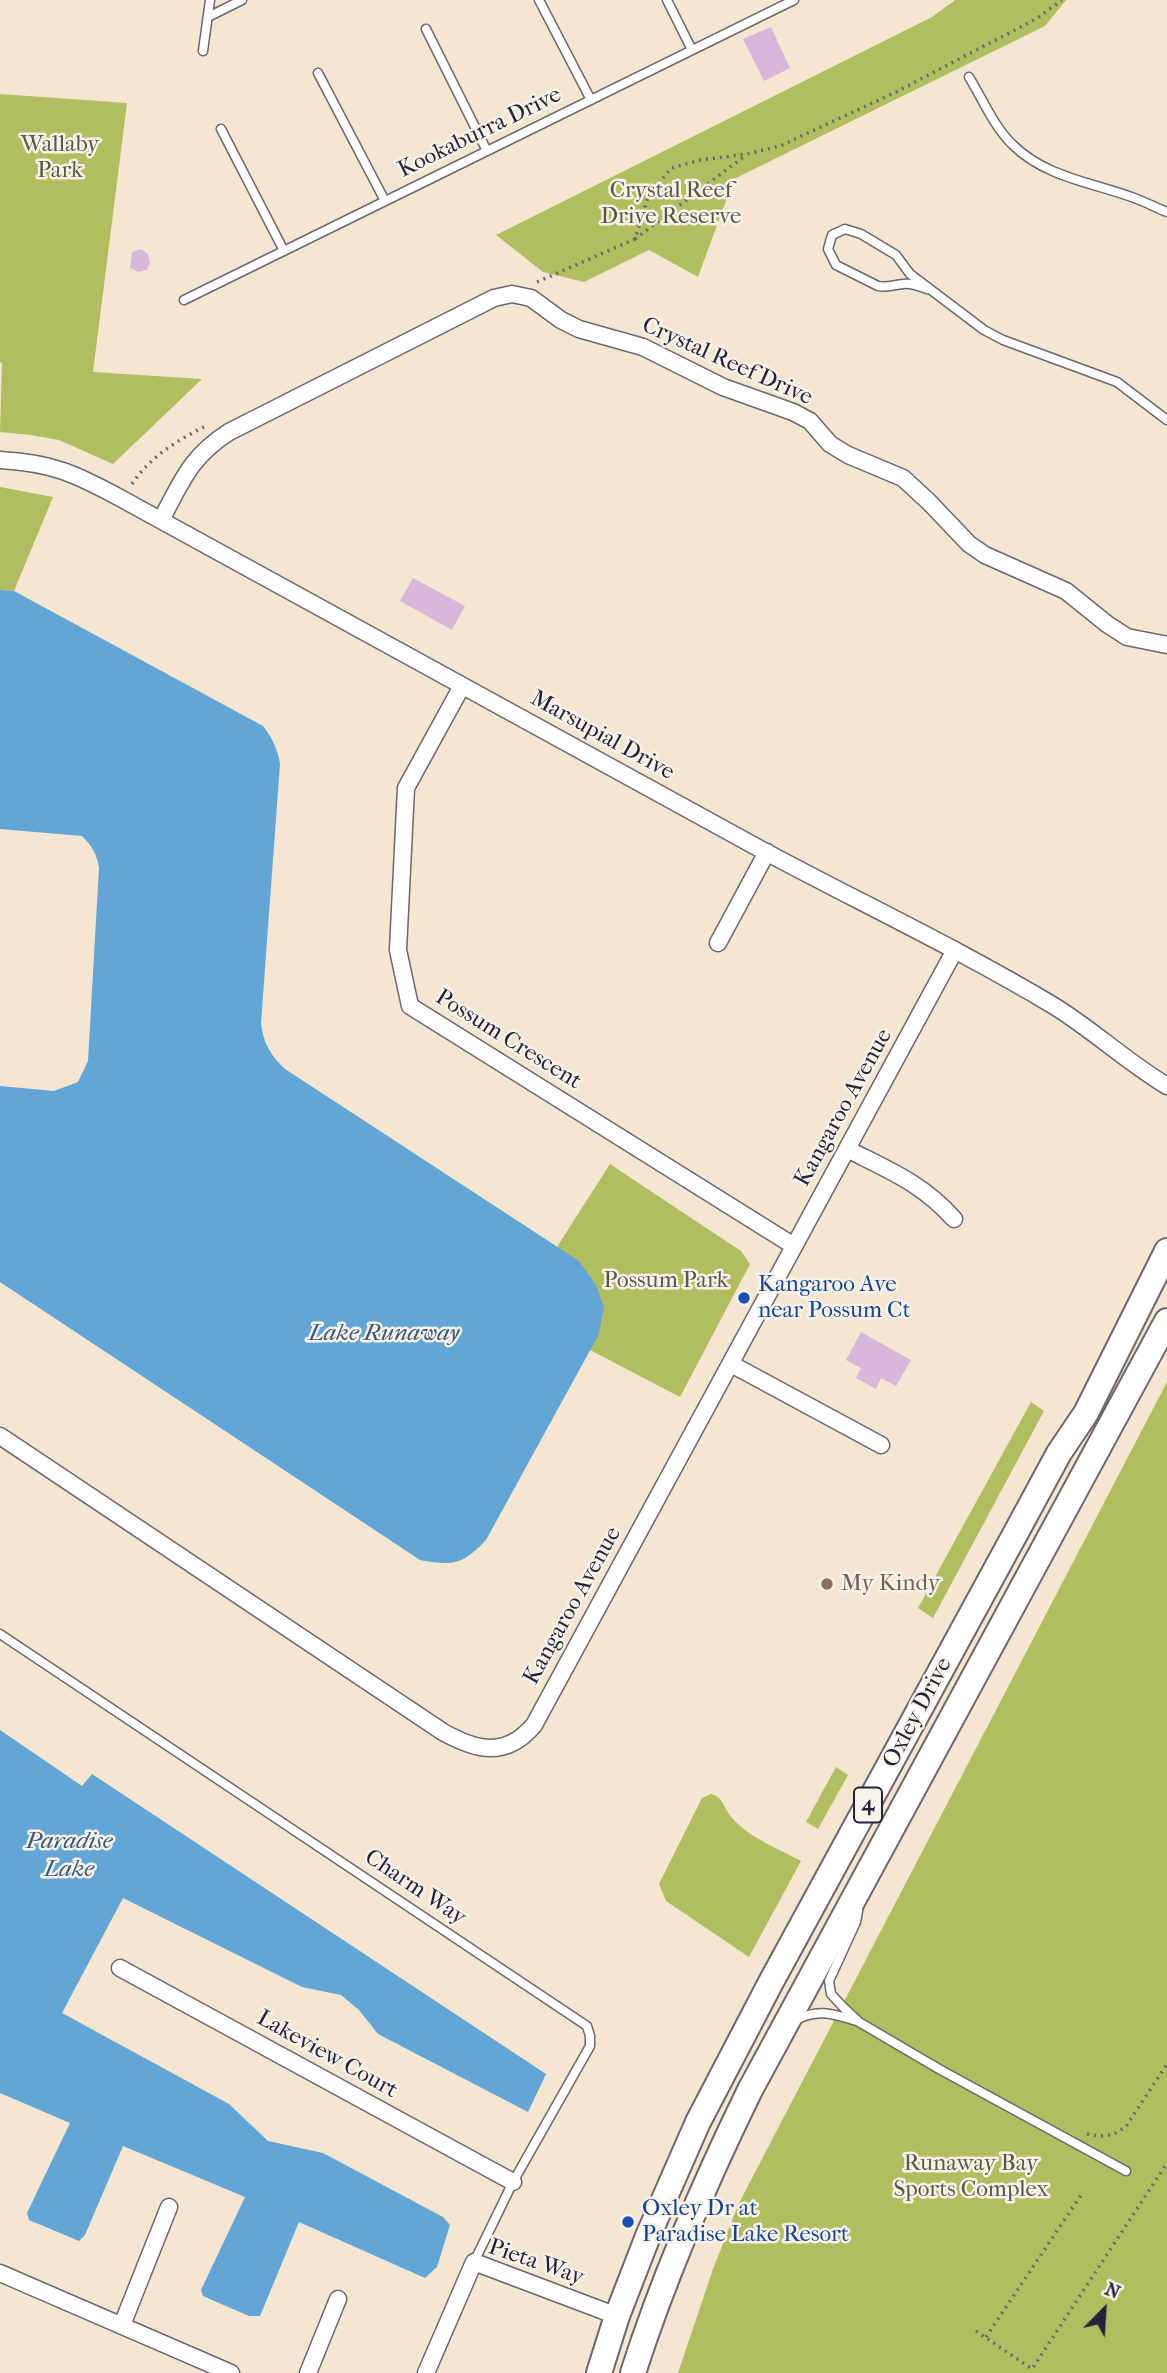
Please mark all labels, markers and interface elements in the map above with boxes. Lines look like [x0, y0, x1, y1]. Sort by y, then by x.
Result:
street label: Kookaburra Drive [394, 82, 566, 184]
park label: Wallaby Park [21, 131, 99, 185]
park label: Crystal Reef Drive Reserve [601, 177, 741, 231]
street label: Crystal Reef Drive [637, 312, 817, 412]
street label: Marsupial Drive [525, 685, 679, 787]
street label: Possum Crescent [430, 984, 586, 1096]
street label: Kangaroo Avenue [789, 1024, 899, 1192]
park label: Possum Park [604, 1267, 728, 1295]
place label: Kangaroo Ave near Possum Ct [758, 1271, 911, 1325]
marker: Kangaroo Ave near Possum Ct [736, 1290, 752, 1306]
water label: Lake Runaway [309, 1320, 459, 1348]
street label: Kangaroo Avenue [518, 1522, 628, 1690]
place label: My Kindy [841, 1570, 940, 1598]
marker: My Kindy [819, 1576, 835, 1592]
street label: Oxley Drive [877, 1653, 959, 1773]
road number: 4 [854, 1787, 882, 1822]
water label: Paradise Lake [26, 1828, 112, 1884]
street label: Charm Way [359, 1844, 471, 1932]
street label: Lakeview Court [252, 2005, 402, 2105]
park label: Runaway Bay Sports Complex [893, 2150, 1049, 2204]
place label: Oxley Dr at Paradise Lake Resort [642, 2195, 849, 2249]
marker: Oxley Dr at Paradise Lake Resort [620, 2214, 636, 2230]
street label: Pieta Way [485, 2234, 587, 2292]
north arrow [1069, 2275, 1139, 2345]
text: N [1101, 2278, 1124, 2304]

